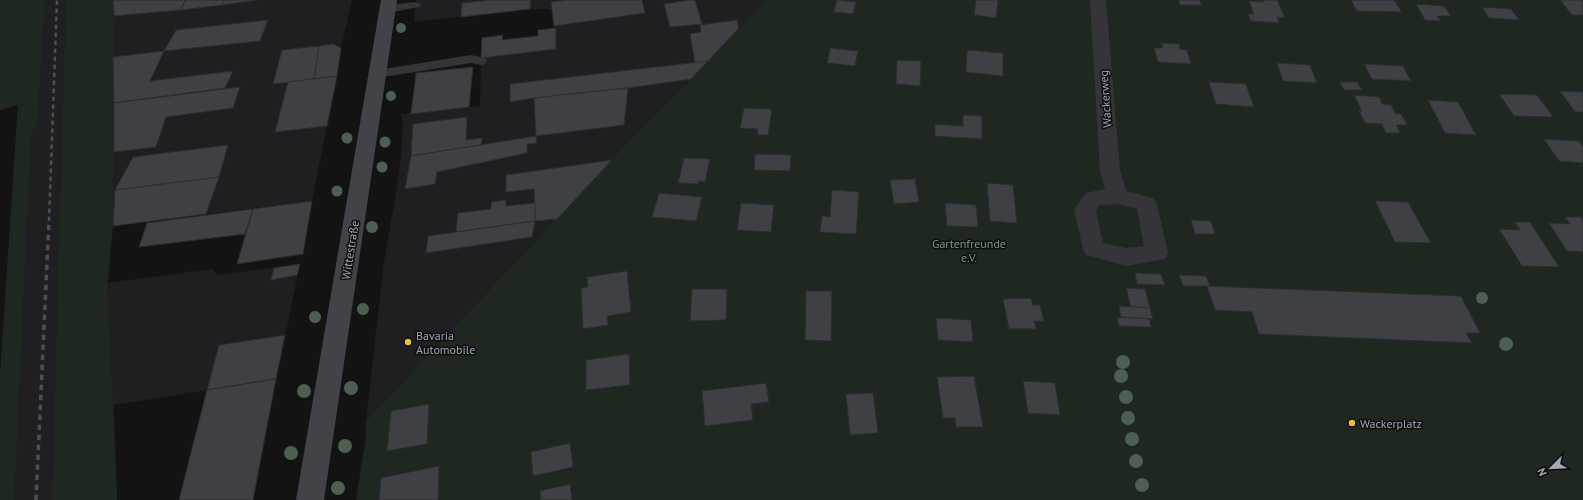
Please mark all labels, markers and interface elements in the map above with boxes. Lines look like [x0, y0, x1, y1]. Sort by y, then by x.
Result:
street label: Wackerweg [1096, 70, 1114, 128]
street label: Wittestraße [338, 219, 362, 281]
park label: Gartenfreunde e.V. [932, 236, 1006, 265]
place label: Bavaria Automobile [416, 328, 475, 357]
marker: Bavaria Automobile [403, 337, 413, 347]
place label: Wackerplatz [1360, 416, 1422, 431]
marker: Wackerplatz [1347, 418, 1357, 428]
north arrow [1531, 448, 1571, 488]
text: N [1534, 466, 1550, 478]

